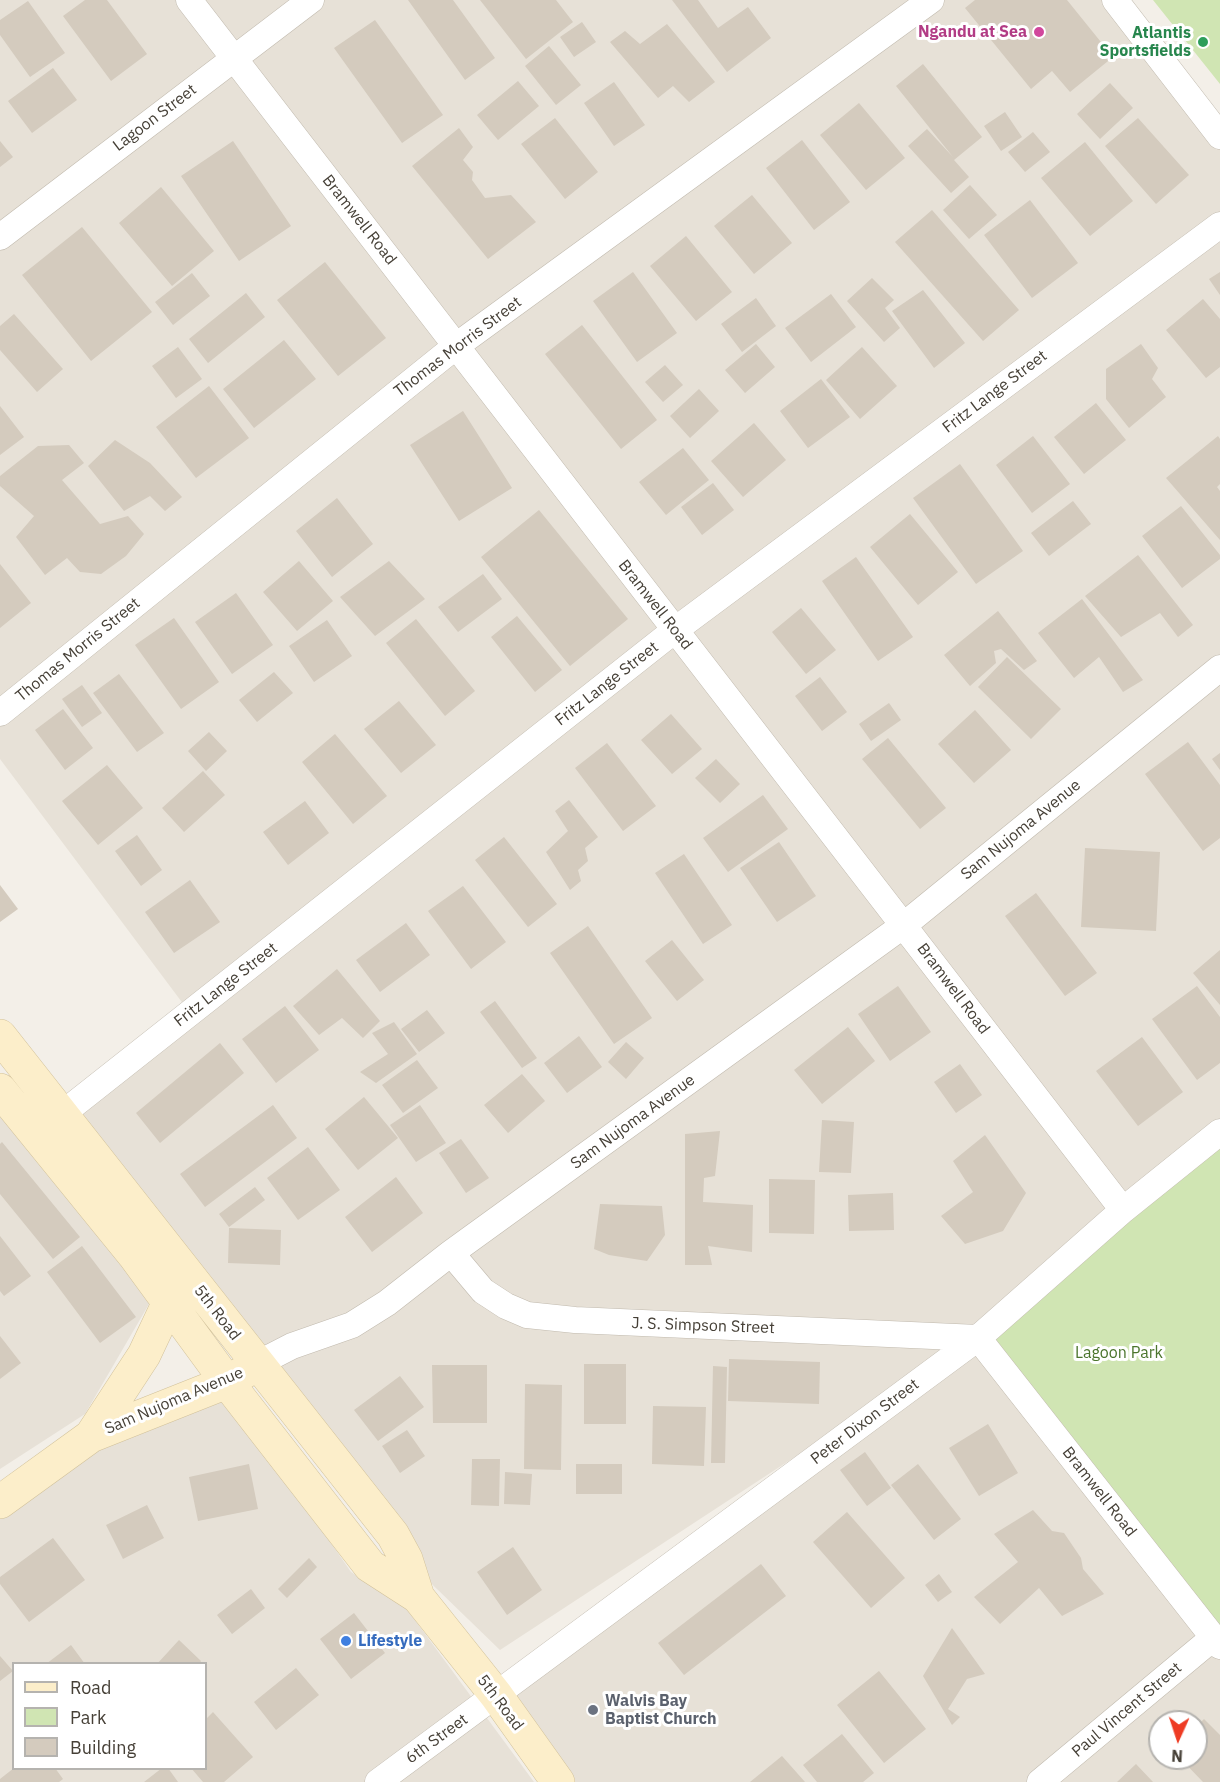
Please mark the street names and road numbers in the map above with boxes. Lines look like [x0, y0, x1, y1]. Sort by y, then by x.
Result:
street label: Lagoon Street [109, 80, 201, 156]
street label: Bramwell Road [318, 171, 400, 269]
street label: Thomas Morris Street [391, 293, 525, 401]
street label: Fritz Lange Street [939, 346, 1051, 438]
street label: Bramwell Road [614, 556, 696, 654]
street label: Thomas Morris Street [12, 594, 144, 706]
street label: Fritz Lange Street [552, 638, 662, 730]
street label: Sam Nujoma Avenue [957, 776, 1085, 884]
street label: Fritz Lange Street [171, 939, 281, 1031]
street label: Bramwell Road [913, 940, 993, 1038]
street label: Sam Nujoma Avenue [567, 1071, 699, 1173]
street label: 5th Road [189, 1282, 245, 1344]
street label: J. S. Simpson Street [631, 1314, 775, 1338]
street label: Sam Nujoma Avenue [102, 1363, 246, 1439]
street label: Peter Dixon Street [807, 1375, 923, 1469]
street label: Bramwell Road [1058, 1443, 1140, 1541]
street label: Paul Vincent Street [1068, 1659, 1186, 1761]
street label: 5th Road [473, 1671, 527, 1735]
street label: 6th Street [402, 1710, 472, 1768]

